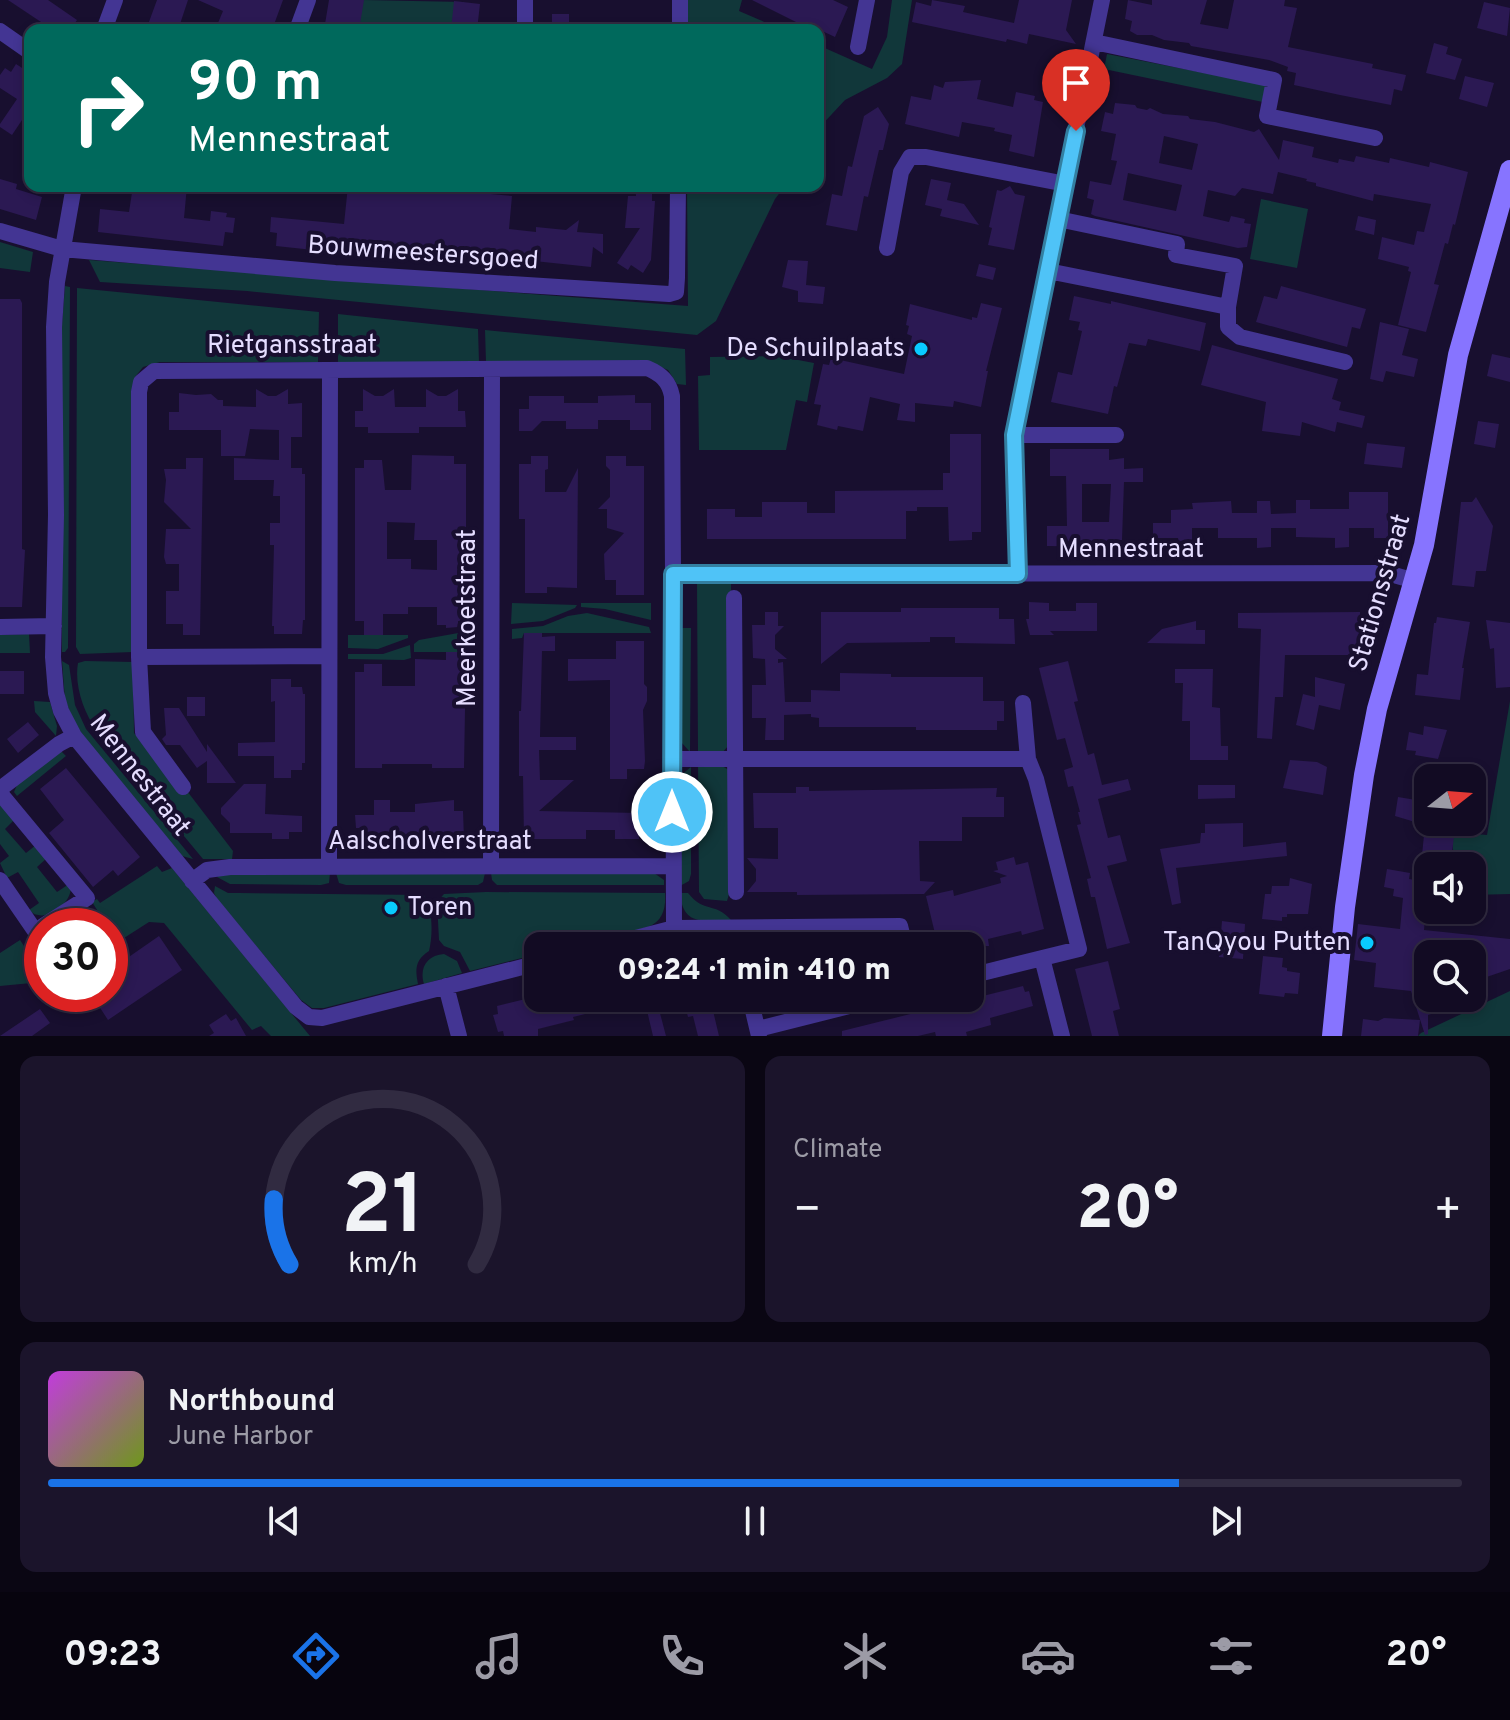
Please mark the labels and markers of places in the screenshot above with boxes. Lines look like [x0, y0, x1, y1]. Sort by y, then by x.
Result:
pin [1042, 49, 1110, 131]
place label: De Schuilplaats [726, 333, 905, 366]
marker: De Schuilplaats [912, 340, 930, 358]
place label: Toren [407, 892, 473, 925]
marker: Toren [382, 899, 400, 917]
place label: TanQyou Putten [1163, 927, 1351, 960]
marker: TanQyou Putten [1358, 934, 1376, 952]

